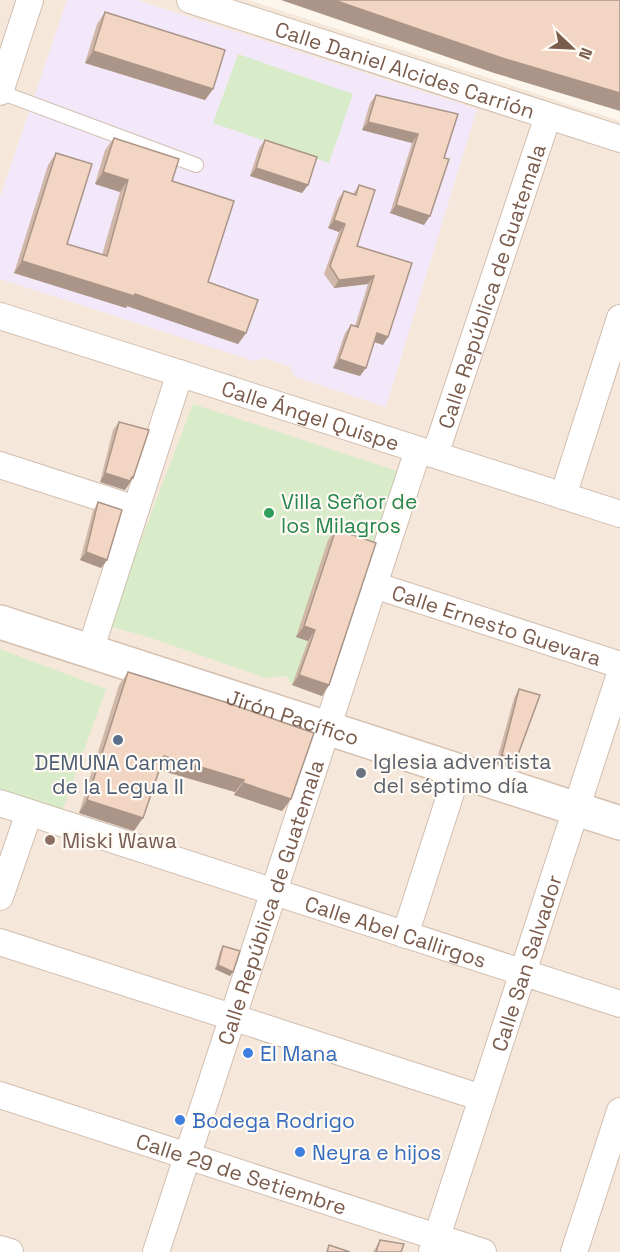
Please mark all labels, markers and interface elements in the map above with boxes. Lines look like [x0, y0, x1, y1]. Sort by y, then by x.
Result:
street label: Calle Daniel Alcides Carrión [272, 15, 538, 124]
north arrow [542, 18, 602, 78]
text: N [574, 45, 597, 63]
street label: Calle República de Guatemala [431, 140, 551, 432]
street label: Calle Ángel Quispe [218, 374, 403, 456]
place label: Villa Señor de los Milagros [281, 488, 417, 539]
marker: Villa Señor de los Milagros [262, 506, 276, 520]
street label: Calle Ernesto Guevara [388, 578, 605, 672]
street label: Jirón Pacífico [223, 683, 363, 751]
marker: DEMUNA Carmen de la Legua II [111, 733, 125, 747]
place label: Iglesia adventista del séptimo día [373, 748, 551, 799]
place label: DEMUNA Carmen de la Legua II [34, 749, 202, 800]
street label: Calle República de Guatemala [211, 756, 329, 1048]
marker: Iglesia adventista del séptimo día [354, 766, 368, 780]
place label: Miski Wawa [62, 827, 177, 854]
marker: Miski Wawa [43, 833, 57, 847]
street label: Calle San Salvador [485, 871, 567, 1055]
street label: Calle Abel Callirgos [302, 889, 490, 973]
place label: El Mana [260, 1040, 338, 1067]
marker: El Mana [241, 1046, 255, 1060]
place label: Bodega Rodrigo [192, 1107, 355, 1134]
marker: Bodega Rodrigo [173, 1113, 187, 1127]
street label: Calle 29 de Setiembre [133, 1127, 350, 1220]
place label: Neyra e hijos [312, 1139, 441, 1166]
marker: Neyra e hijos [293, 1145, 307, 1159]

